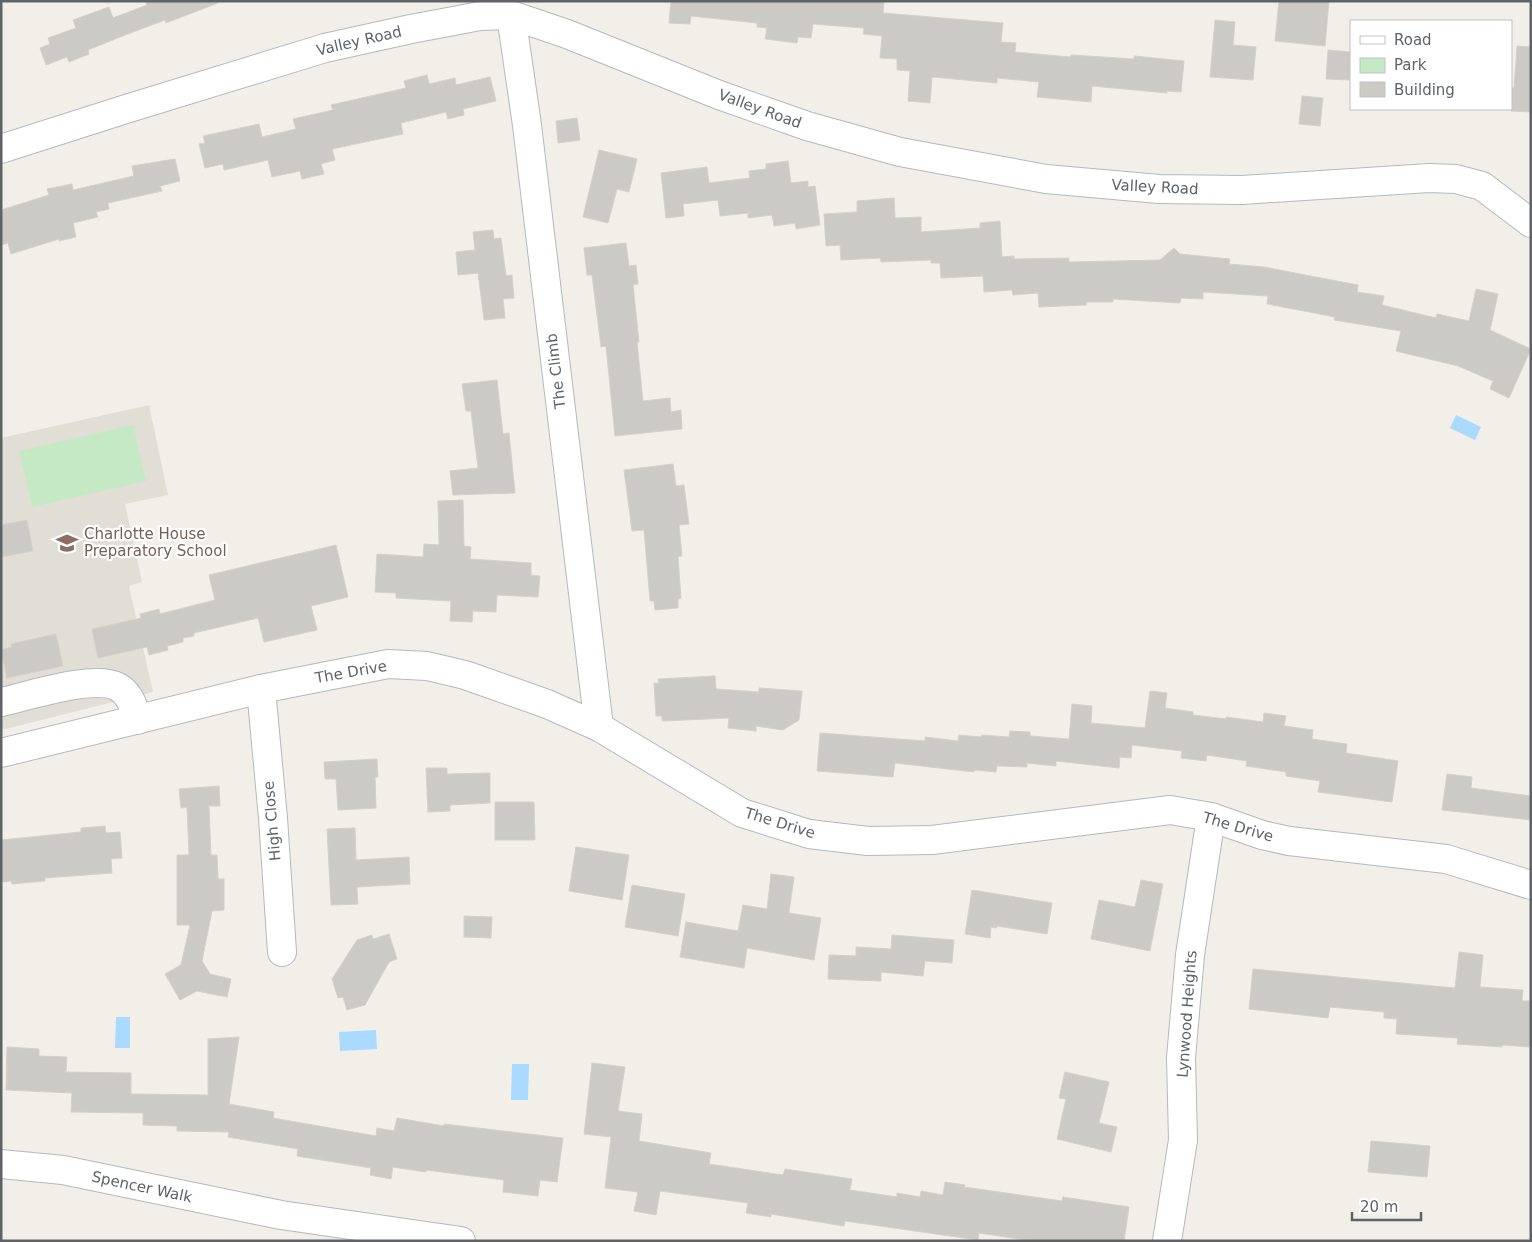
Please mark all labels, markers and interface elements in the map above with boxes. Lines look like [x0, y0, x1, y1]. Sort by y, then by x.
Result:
legend [1350, 20, 1512, 110]
street label: Valley Road [315, 22, 403, 60]
text: Road [1394, 31, 1432, 49]
text: Park [1394, 56, 1427, 74]
text: Building [1394, 81, 1455, 99]
street label: Valley Road [716, 86, 804, 132]
street label: Valley Road [1111, 176, 1199, 198]
street label: The Climb [542, 332, 570, 411]
place label: Charlotte House Preparatory School [84, 525, 227, 560]
school or university icon: Charlotte House Preparatory School [54, 530, 80, 556]
street label: The Drive [313, 657, 388, 687]
street label: High Close [260, 780, 284, 862]
street label: The Drive [742, 803, 817, 842]
street label: The Drive [1200, 808, 1275, 846]
street label: Lynwood Heights [1174, 950, 1200, 1078]
street label: Spencer Walk [90, 1168, 194, 1206]
scale bar [1352, 1190, 1421, 1222]
text: 20 m [1360, 1198, 1398, 1216]

